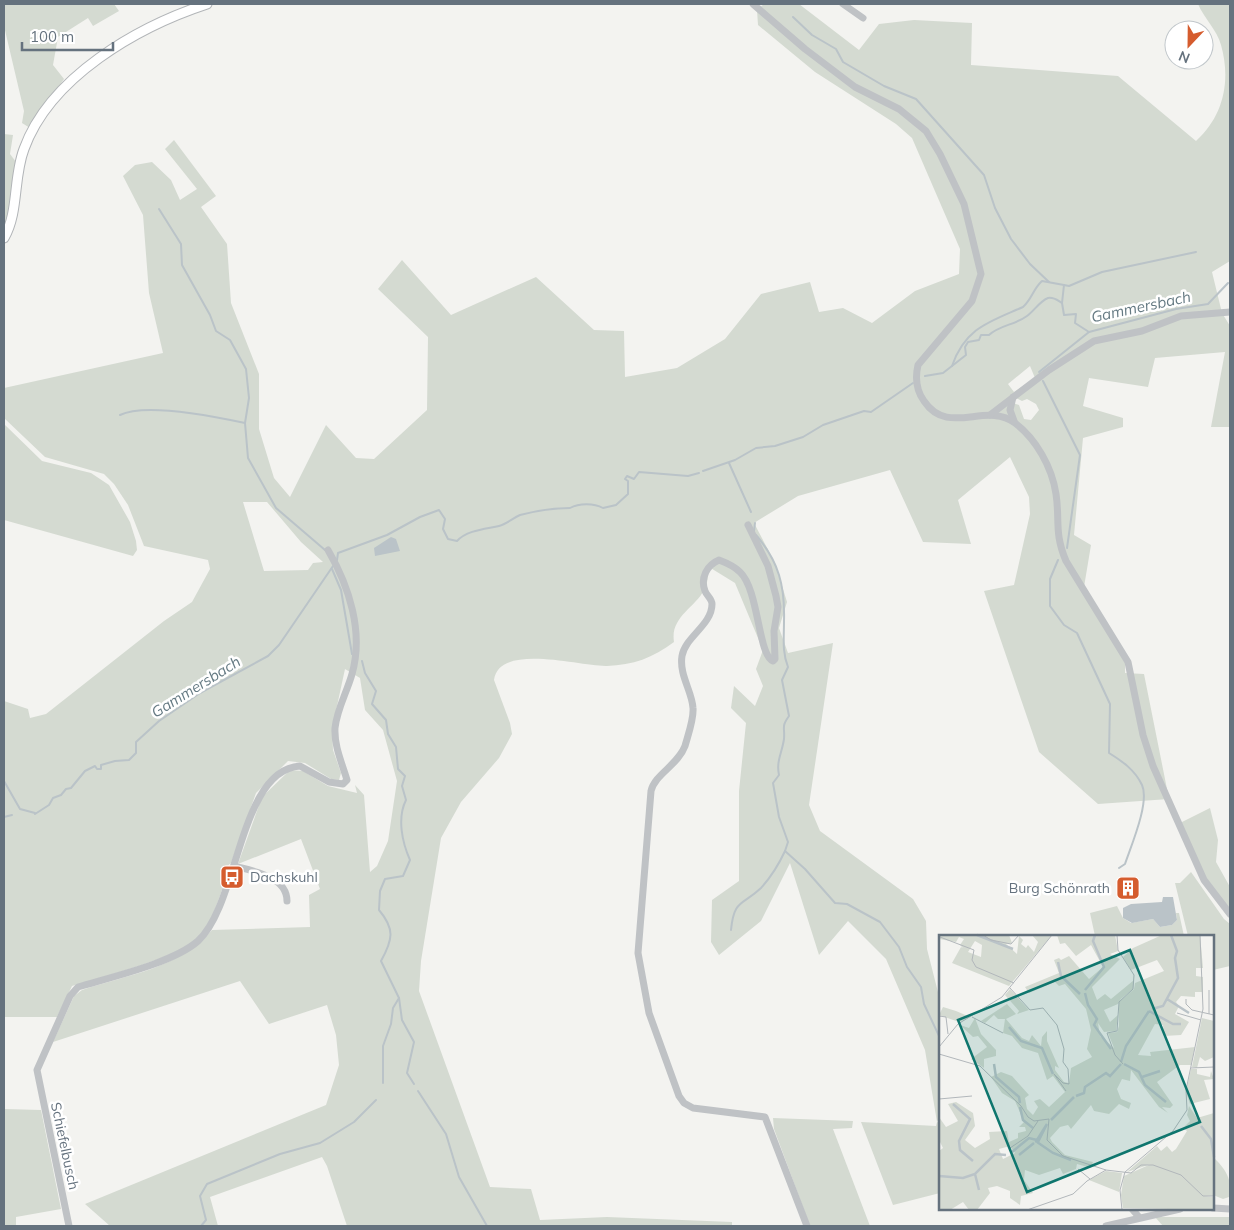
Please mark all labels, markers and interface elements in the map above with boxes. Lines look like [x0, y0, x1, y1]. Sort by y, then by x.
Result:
scale bar [22, 20, 114, 52]
north arrow [1164, 20, 1214, 70]
text: 100 m [30, 27, 74, 46]
text: N [1176, 47, 1192, 67]
water label: Gammersbach [1089, 287, 1193, 326]
water label: Gammersbach [148, 652, 244, 722]
bus stop icon: Dachskuhl [219, 864, 245, 890]
place label: Dachskuhl [250, 868, 318, 886]
building icon: Burg Schönrath [1115, 875, 1141, 901]
place label: Burg Schönrath [1009, 879, 1110, 897]
inset map [939, 935, 1214, 1210]
street label: Schiefelbusch [47, 1101, 83, 1191]

